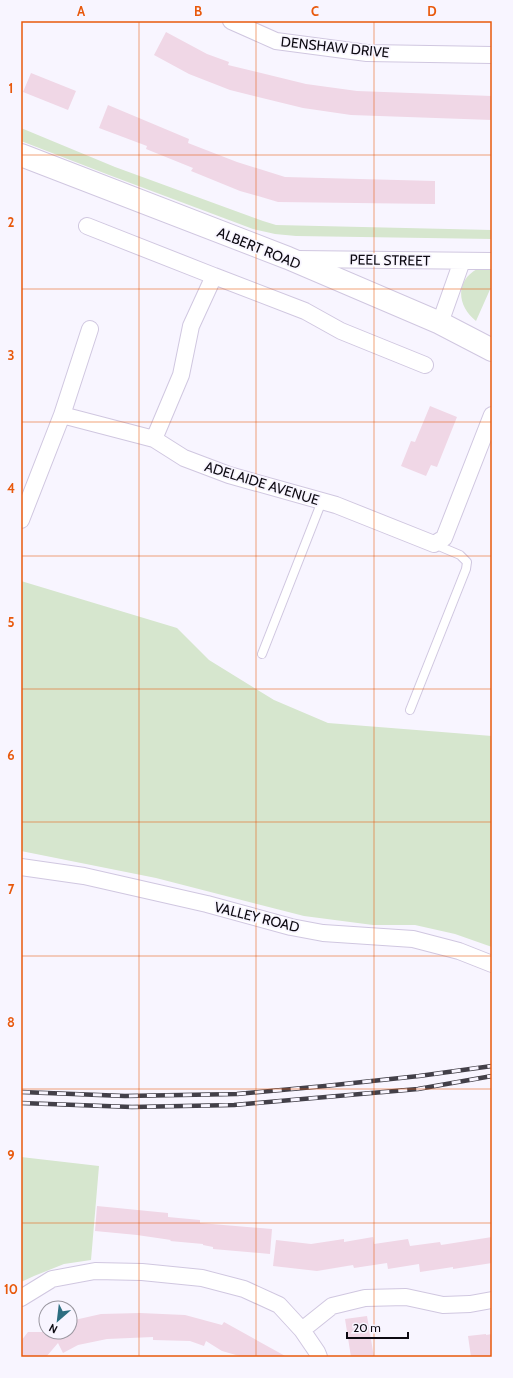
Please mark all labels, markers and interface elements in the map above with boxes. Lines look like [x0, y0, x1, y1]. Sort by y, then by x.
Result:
text: A [77, 3, 86, 19]
text: B [194, 3, 202, 19]
text: C [311, 3, 319, 19]
text: D [427, 3, 437, 19]
street label: DENSHAW DRIVE [280, 32, 390, 62]
text: 1 [9, 80, 13, 96]
text: 2 [8, 214, 15, 230]
street label: ALBERT ROAD [215, 223, 303, 273]
street label: PEEL STREET [349, 250, 431, 270]
text: 3 [7, 347, 15, 363]
street label: ADELAIDE AVENUE [203, 457, 322, 509]
text: 4 [7, 480, 15, 496]
text: 5 [8, 614, 15, 630]
text: 6 [7, 747, 15, 763]
text: 7 [8, 881, 15, 897]
street label: VALLEY ROAD [213, 898, 301, 936]
text: 8 [7, 1014, 15, 1030]
text: 9 [7, 1147, 15, 1163]
text: 10 [4, 1281, 18, 1297]
north arrow [38, 1300, 78, 1340]
scale bar [347, 1314, 408, 1340]
text: 20 m [353, 1320, 381, 1335]
text: N [47, 1321, 60, 1337]

